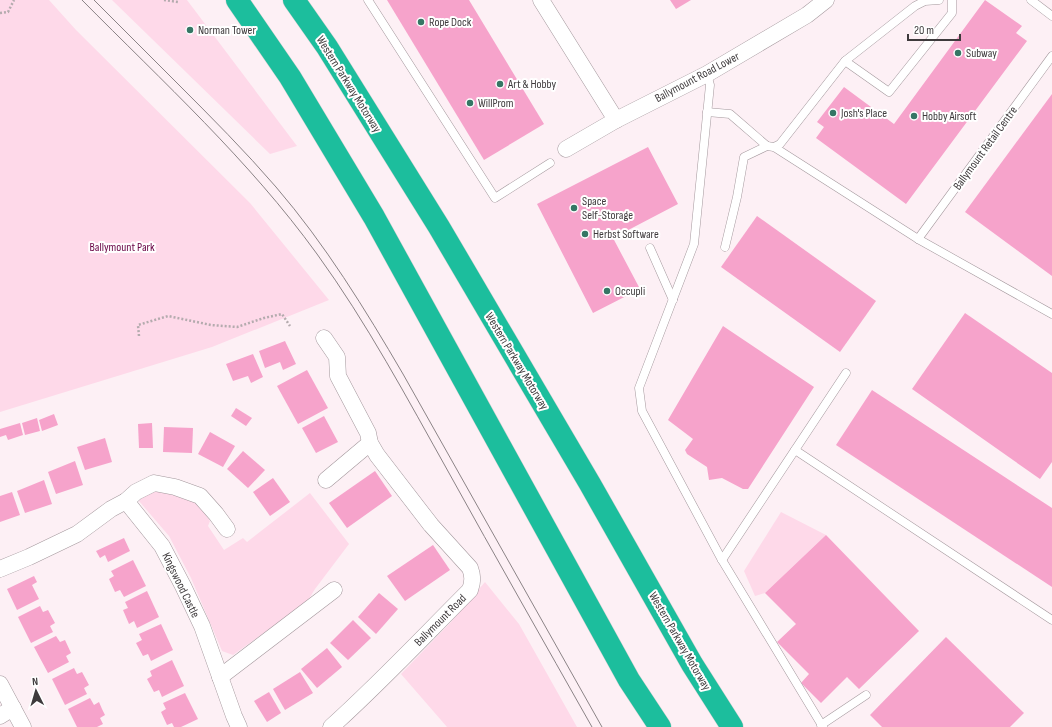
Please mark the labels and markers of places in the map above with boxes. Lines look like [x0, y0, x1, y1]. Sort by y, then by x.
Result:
place label: Rope Dock [429, 15, 472, 30]
marker: Rope Dock [416, 17, 426, 27]
place label: Norman Tower [198, 23, 256, 38]
marker: Norman Tower [185, 25, 195, 35]
place label: Subway [966, 46, 997, 61]
marker: Subway [953, 48, 963, 58]
place label: Art & Hobby [507, 77, 556, 92]
marker: Art & Hobby [495, 79, 505, 89]
place label: WillProm [478, 96, 514, 111]
marker: WillProm [465, 98, 475, 108]
place label: Josh's Place [840, 106, 887, 121]
marker: Josh's Place [828, 108, 838, 118]
place label: Hobby Airsoft [922, 109, 977, 124]
marker: Hobby Airsoft [909, 111, 919, 121]
place label: Space Self-Storage [582, 194, 633, 223]
marker: Space Self-Storage [569, 203, 579, 213]
place label: Herbst Software [593, 227, 659, 242]
marker: Herbst Software [580, 229, 590, 239]
place label: Occupli [615, 284, 645, 299]
marker: Occupli [602, 286, 612, 296]

